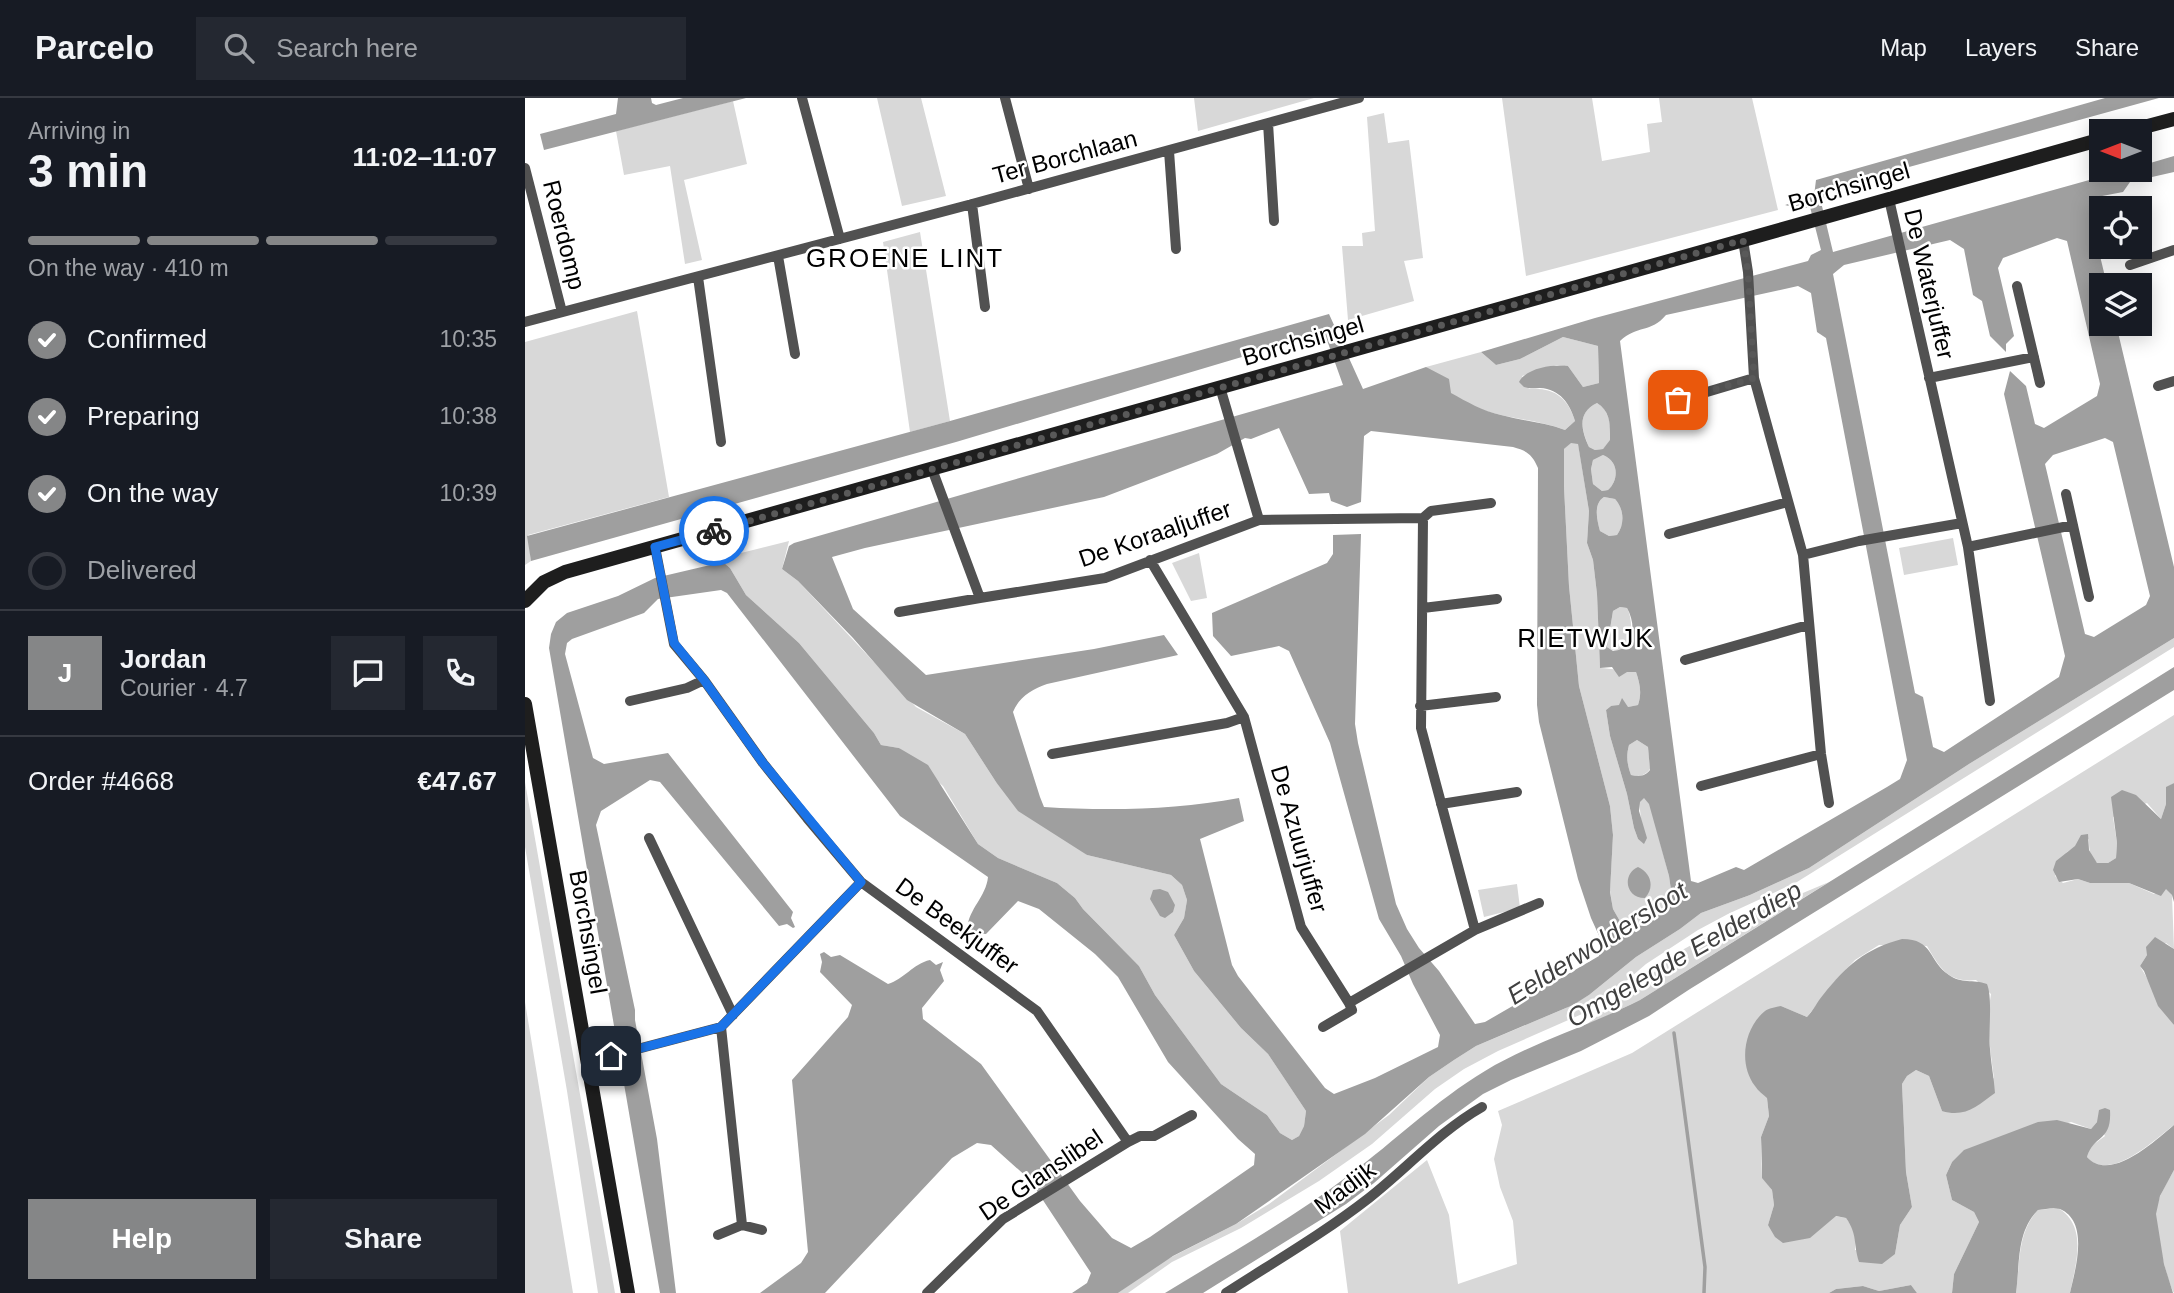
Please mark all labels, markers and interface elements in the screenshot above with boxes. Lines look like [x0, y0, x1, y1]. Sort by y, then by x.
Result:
search box [196, 17, 686, 80]
text: Parcelo [35, 29, 154, 66]
icon: search [220, 29, 258, 67]
text: Search here [276, 33, 418, 63]
text: Map [1880, 34, 1927, 61]
text: Layers [1965, 34, 2037, 61]
text: Share [2075, 34, 2139, 61]
text: Arriving in [28, 118, 130, 144]
north arrow [2089, 119, 2153, 182]
map controls [2089, 119, 2152, 336]
street label: Ter Borchlaan [990, 124, 1140, 189]
text: 11:02–11:07 [352, 142, 497, 172]
text: 3 min [28, 145, 148, 197]
street label: Borchsingel [1785, 156, 1913, 217]
street label: Roerdomp [538, 177, 591, 293]
button: locate [2089, 196, 2152, 259]
street label: De Waterjuffer [1899, 206, 1960, 362]
district label: GROENE LINT [806, 243, 1004, 273]
text: On the way · 410 m [28, 255, 229, 281]
button: layers [2089, 273, 2152, 336]
street label: Borchsingel [1239, 310, 1367, 371]
icon: check [28, 321, 66, 359]
text: Confirmed [87, 324, 207, 354]
text: 10:35 [439, 326, 497, 352]
pin [1648, 370, 1708, 430]
icon: bag [1659, 381, 1697, 419]
icon: check [28, 398, 66, 436]
text: Preparing [87, 401, 200, 431]
text: 10:38 [439, 403, 497, 429]
icon: check [28, 475, 66, 513]
text: On the way [87, 478, 219, 508]
text: 10:39 [439, 480, 497, 506]
street label: De Koraaljuffer [1075, 495, 1235, 572]
courier [679, 496, 749, 566]
icon: bike [695, 512, 733, 550]
text: Delivered [87, 555, 197, 585]
district label: RIETWIJK [1517, 623, 1655, 653]
button: chat [331, 636, 405, 710]
button: phone [423, 636, 497, 710]
text: Jordan [120, 644, 207, 674]
text: J [58, 658, 72, 688]
text: Courier · 4.7 [120, 675, 248, 701]
street label: De Azuurjuffer [1266, 762, 1333, 915]
text: Order #4668 [28, 766, 174, 796]
text: €47.67 [417, 766, 497, 796]
street label: Borchsingel [564, 868, 613, 996]
street label: De Beekjuffer [891, 872, 1024, 979]
water label: Eelderwoldersloot [1501, 875, 1694, 1010]
water label: Omgelegde Eelderdiep [1561, 875, 1807, 1033]
pin [581, 1026, 641, 1086]
icon: home [592, 1037, 630, 1075]
street label: De Glanslibel [974, 1123, 1107, 1226]
street label: Madijk [1309, 1155, 1381, 1219]
button: Help [28, 1199, 256, 1279]
button: Share [270, 1199, 497, 1279]

